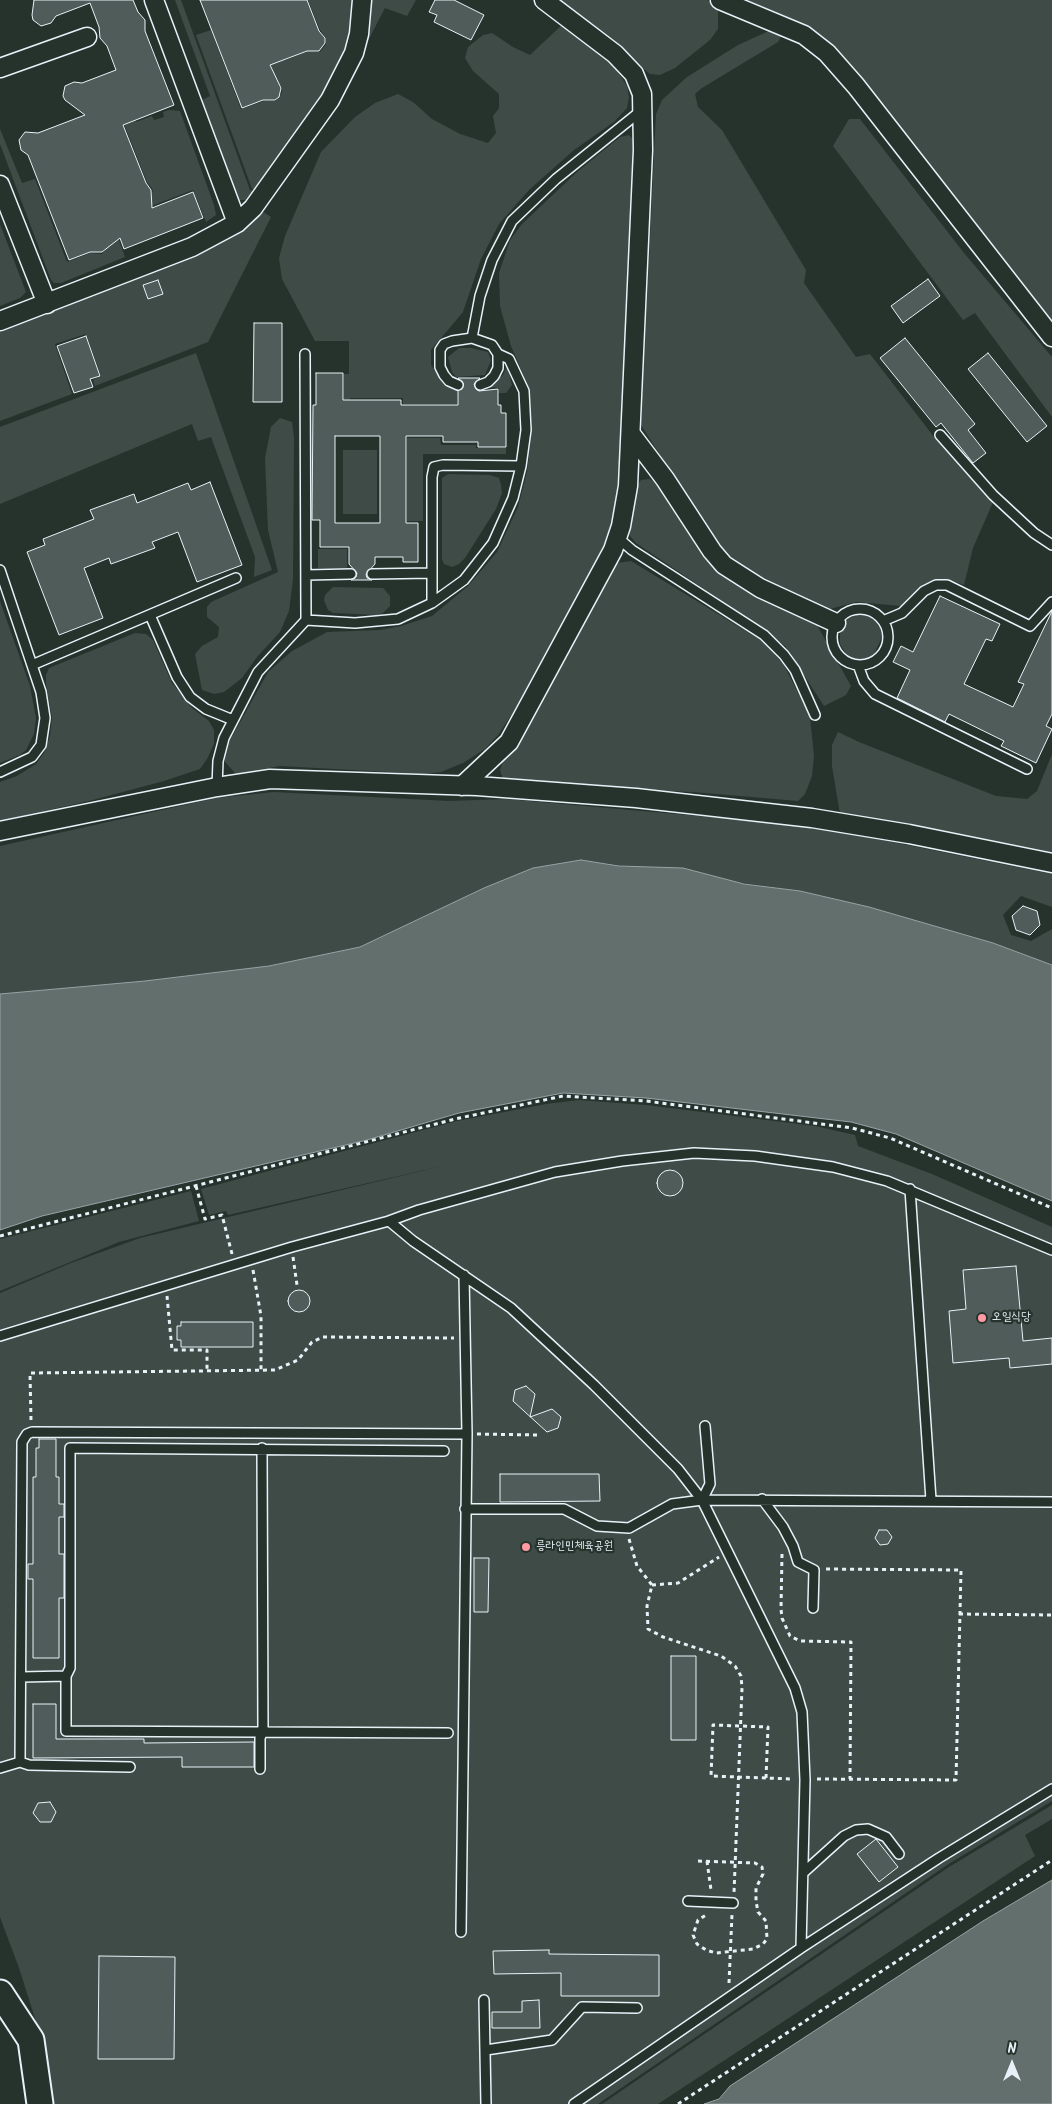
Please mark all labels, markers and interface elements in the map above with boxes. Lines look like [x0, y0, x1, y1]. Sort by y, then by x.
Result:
place label: 오일식당 [992, 1311, 1031, 1325]
marker: 오일식당 [976, 1312, 988, 1324]
place label: 릉라인민체육공원 [536, 1540, 613, 1554]
marker: 릉라인민체육공원 [520, 1541, 532, 1553]
text: N [1008, 2038, 1016, 2060]
north arrow [987, 2039, 1037, 2089]

